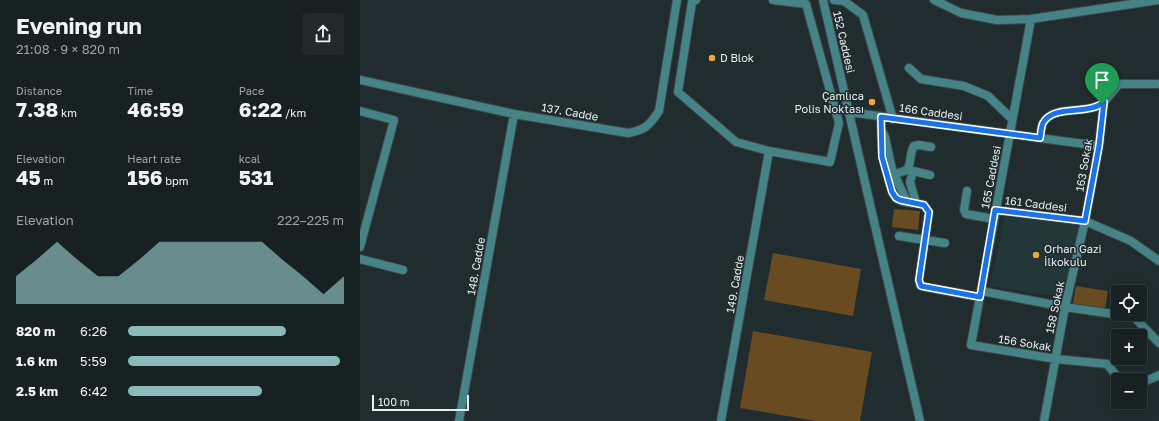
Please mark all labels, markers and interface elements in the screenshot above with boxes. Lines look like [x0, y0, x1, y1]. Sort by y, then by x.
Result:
street label: 152 Caddesi [831, 10, 858, 74]
text: Evening run [16, 12, 142, 39]
button: share [302, 13, 344, 55]
text: 21:08 · 9 × 820 m [16, 41, 120, 57]
place label: D Blok [720, 51, 754, 64]
marker: D Blok [707, 53, 717, 63]
pin [1085, 63, 1119, 104]
icon: arrive [1091, 69, 1113, 91]
text: Distance [16, 84, 62, 97]
text: Time [127, 84, 153, 97]
text: Pace [239, 84, 264, 97]
place label: Çamlıca Polis Noktası [794, 89, 864, 115]
text: 7.38 [16, 97, 58, 121]
text: 46:59 [127, 97, 184, 121]
text: 6:22 [239, 97, 282, 121]
marker: Çamlıca Polis Noktası [867, 97, 877, 107]
street label: 137. Cadde [541, 100, 599, 123]
street label: 166 Caddesi [899, 101, 964, 122]
text: km [58, 106, 77, 119]
text: /km [282, 106, 306, 119]
street label: 163 Sokak [1072, 138, 1095, 192]
street label: 165 Caddesi [978, 144, 1003, 209]
text: Elevation [16, 152, 65, 165]
text: Heart rate [127, 152, 181, 165]
text: kcal [239, 152, 260, 165]
text: 45 [16, 165, 41, 189]
text: 156 [127, 165, 163, 189]
text: 531 [239, 165, 273, 189]
text: m [41, 174, 53, 187]
text: bpm [163, 174, 189, 187]
street label: 161 Caddesi [1004, 193, 1068, 214]
text: Elevation [16, 212, 74, 228]
text: 222–225 m [277, 212, 344, 228]
street label: 148. Cadde [464, 236, 487, 296]
place label: Orhan Gazi İlkokulu [1044, 242, 1102, 268]
marker: Orhan Gazi İlkokulu [1031, 250, 1041, 260]
street label: 149. Cadde [723, 254, 746, 314]
street label: 158 Sokak [1043, 279, 1066, 334]
map controls [1111, 285, 1147, 409]
button: locate [1111, 285, 1147, 321]
text: 820 m [16, 323, 55, 339]
text: 6:26 [80, 323, 107, 339]
button: + [1111, 329, 1147, 365]
street label: 156 Sokak [998, 332, 1052, 353]
text: 1.6 km [16, 353, 57, 369]
text: 5:59 [80, 353, 107, 369]
button: − [1111, 373, 1147, 409]
text: 2.5 km [16, 383, 58, 399]
text: 6:42 [80, 383, 107, 399]
scale bar [372, 393, 469, 412]
text: 100 m [378, 395, 409, 408]

